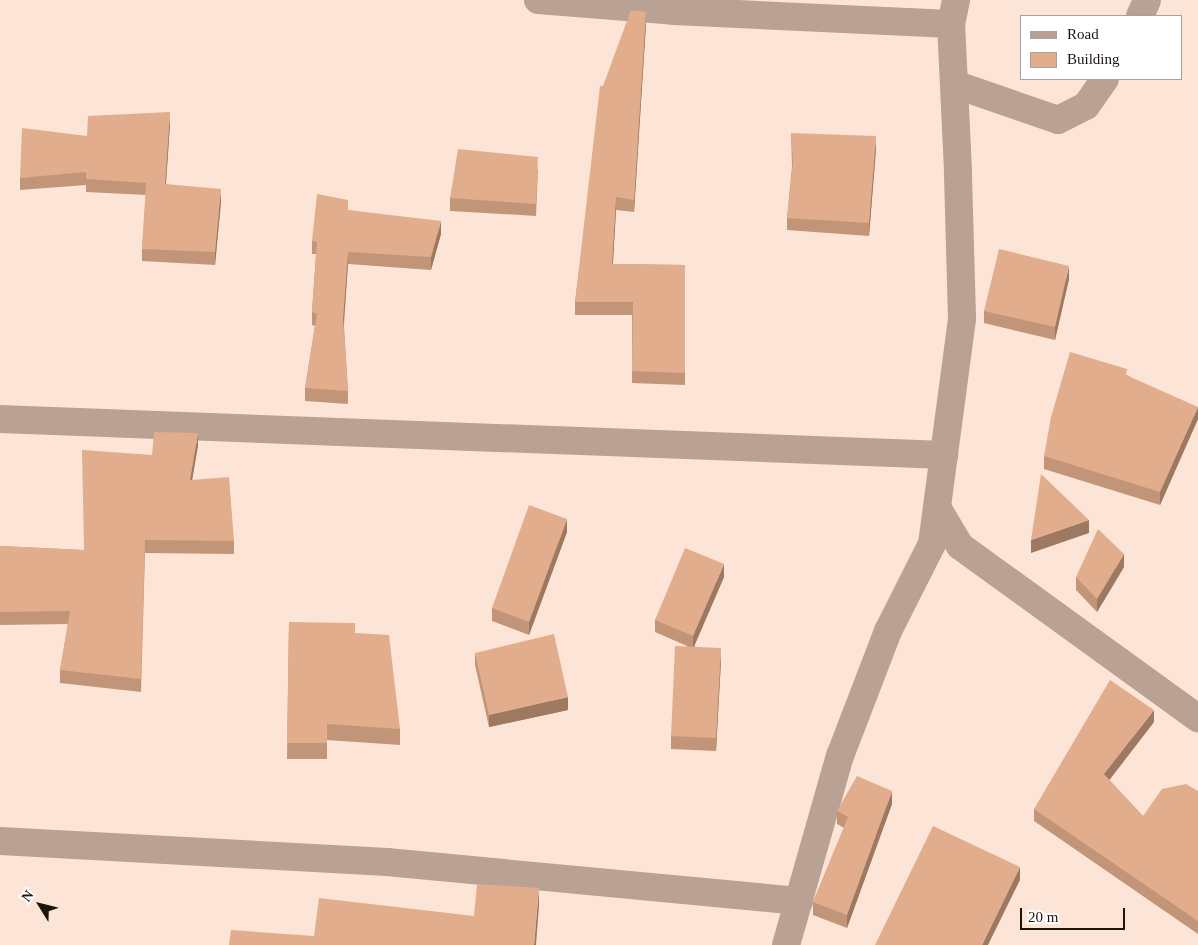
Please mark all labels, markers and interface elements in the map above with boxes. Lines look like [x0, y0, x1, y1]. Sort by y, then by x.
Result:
legend [1020, 15, 1183, 80]
text: Road [1067, 26, 1099, 42]
text: Building [1067, 51, 1120, 67]
north arrow [15, 880, 65, 930]
text: N [18, 887, 37, 904]
scale bar [1023, 898, 1128, 930]
text: 20 m [1028, 909, 1058, 925]

